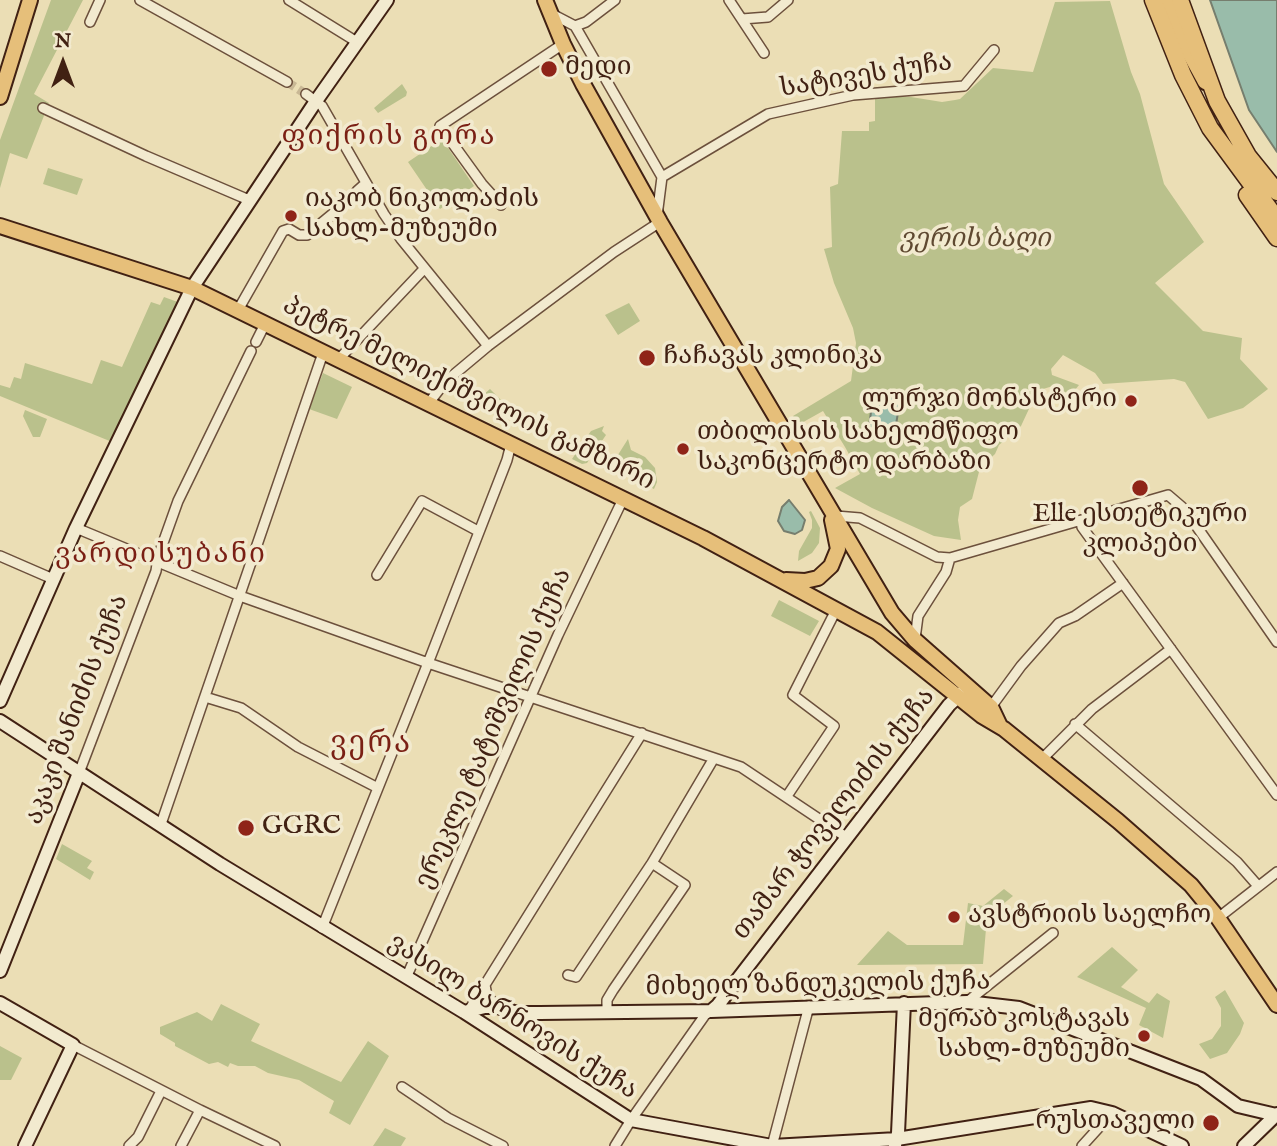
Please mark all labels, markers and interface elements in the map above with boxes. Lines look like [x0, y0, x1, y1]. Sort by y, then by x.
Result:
north arrow [28, 28, 98, 98]
text: N [55, 30, 71, 54]
street label: სატივეს ქუჩა [778, 48, 954, 106]
place label: მედი [565, 53, 632, 85]
marker: მედი [539, 59, 559, 79]
district label: ფიქრის გორა [283, 121, 495, 155]
place label: იაკობ ნიკოლაძის სახლ-მუზეუმი [305, 185, 539, 246]
marker: იაკობ ნიკოლაძის სახლ-მუზეუმი [283, 208, 299, 224]
park label: ვერის ბაღი [900, 225, 1050, 257]
street label: პეტრე მელიქიშვილის გამზირი [277, 291, 659, 499]
place label: ჩაჩავას კლინიკა [663, 342, 882, 374]
marker: ჩაჩავას კლინიკა [637, 348, 657, 368]
place label: ლურჯი მონასტერი [862, 385, 1117, 417]
marker: ლურჯი მონასტერი [1123, 393, 1139, 409]
place label: თბილისის სახელმწიფო საკონცერტო დარბაზი [697, 418, 1019, 480]
marker: თბილისის სახელმწიფო საკონცერტო დარბაზი [675, 441, 691, 457]
marker: Elle ესთეტიკური კლიპები [1130, 478, 1150, 498]
place label: Elle ესთეტიკური კლიპები [1032, 500, 1248, 562]
district label: ვარდისუბანი [56, 539, 266, 573]
street label: ერეკლე ტატიშვილის ქუჩა [410, 564, 580, 894]
street label: აკაკი შანიძის ქუჩა [20, 591, 136, 829]
street label: თამარ ჭოველიძის ქუჩა [727, 683, 943, 947]
district label: ვერა [330, 728, 412, 764]
place label: GGRC [262, 812, 341, 844]
marker: GGRC [236, 818, 256, 838]
place label: ავსტრიის საელჩო [968, 901, 1211, 933]
marker: ავსტრიის საელჩო [946, 909, 962, 925]
street label: ვასილ ბარნოვის ქუჩა [381, 928, 643, 1108]
street label: მიხეილ ზანდუკელის ქუჩა [645, 967, 991, 1005]
place label: მერაბ კოსტავას სახლ-მუზეუმი [918, 1005, 1130, 1066]
marker: მერაბ კოსტავას სახლ-მუზეუმი [1136, 1028, 1152, 1044]
place label: რუსთაველი [1036, 1107, 1195, 1139]
marker: რუსთაველი [1201, 1113, 1221, 1133]

